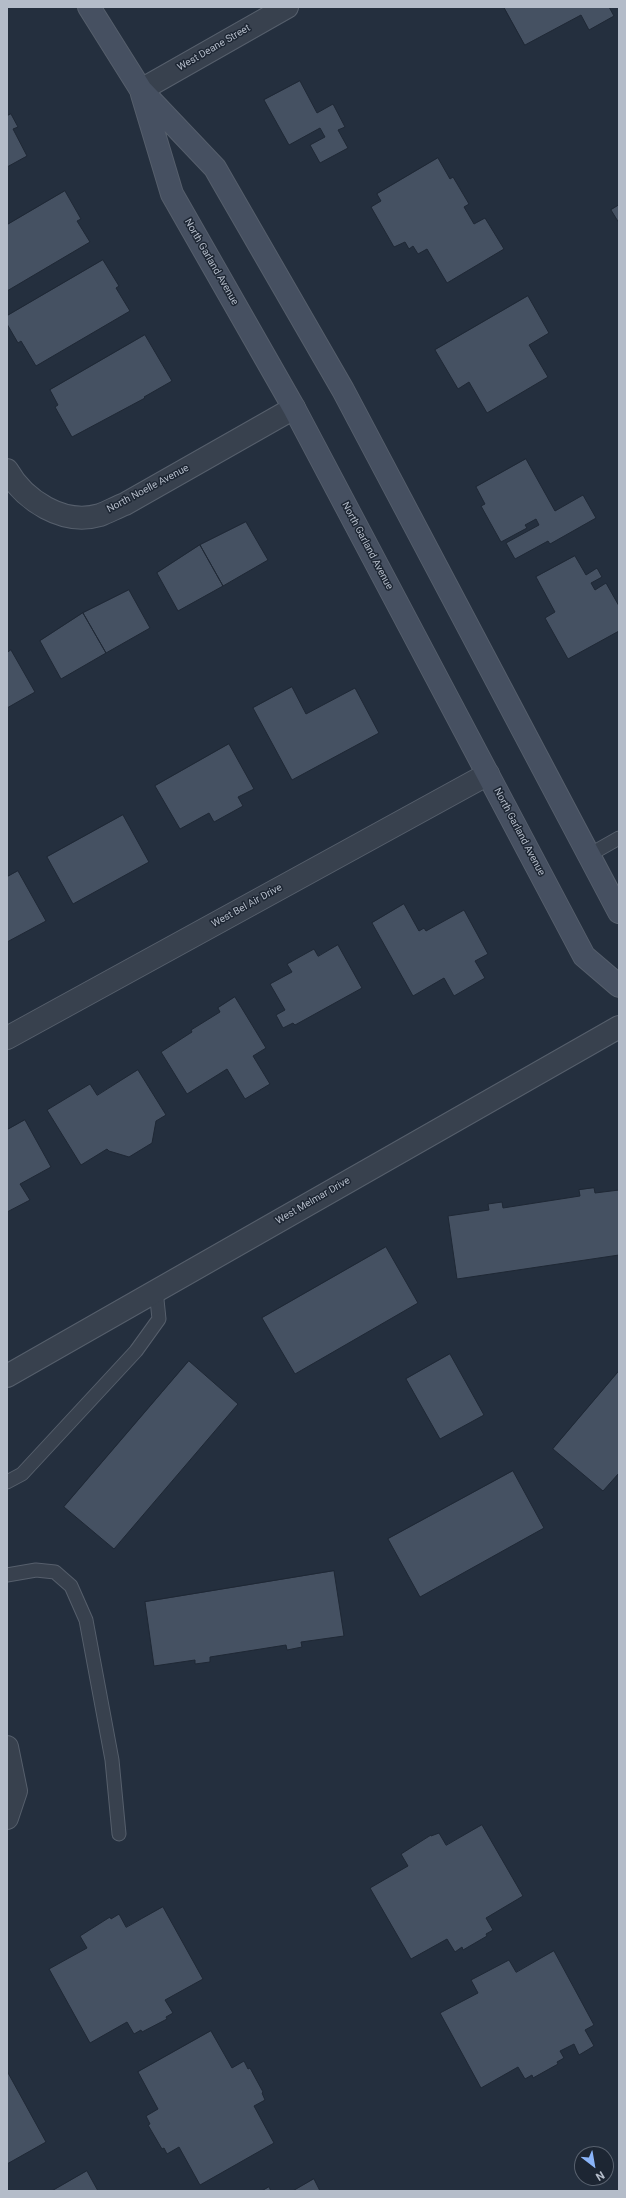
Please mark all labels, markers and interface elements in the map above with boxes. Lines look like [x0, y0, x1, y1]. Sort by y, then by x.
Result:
street label: West Deane Street [176, 22, 252, 74]
street label: North Garland Avenue [181, 217, 241, 307]
street label: North Noelle Avenue [105, 462, 191, 516]
street label: North Garland Avenue [339, 500, 395, 592]
street label: North Garland Avenue [491, 786, 547, 878]
street label: West Bel Air Drive [210, 882, 284, 930]
street label: West Melmar Drive [274, 1175, 352, 1227]
north arrow [574, 2146, 614, 2186]
text: N [593, 2168, 607, 2183]

